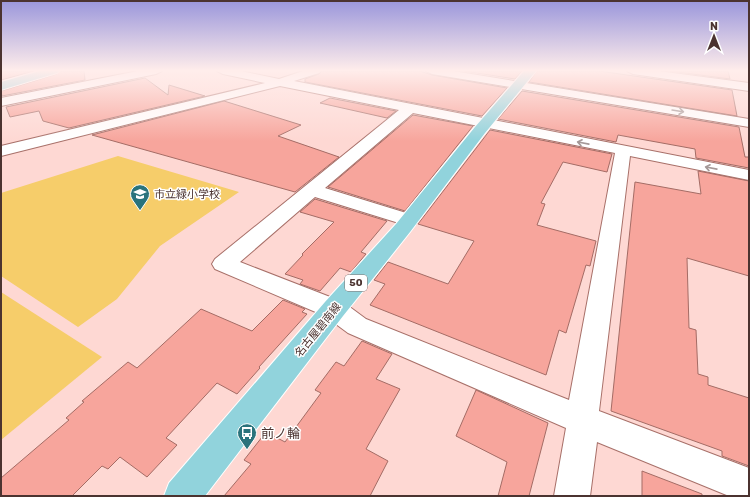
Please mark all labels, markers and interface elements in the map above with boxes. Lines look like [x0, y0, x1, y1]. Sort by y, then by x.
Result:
north arrow [694, 16, 734, 56]
text: N [710, 20, 718, 33]
one-way arrow [671, 107, 684, 115]
one-way arrow [577, 139, 590, 147]
one-way arrow [705, 164, 718, 172]
school or university icon: 市立緑小学校 [129, 183, 151, 211]
place label: 市立緑小学校 [154, 188, 220, 201]
road number: 50 [345, 275, 367, 291]
street label: 名古屋碧南線 [292, 300, 344, 360]
bus stop icon: 前ノ輪 [236, 422, 258, 450]
place label: 前ノ輪 [261, 426, 300, 441]

